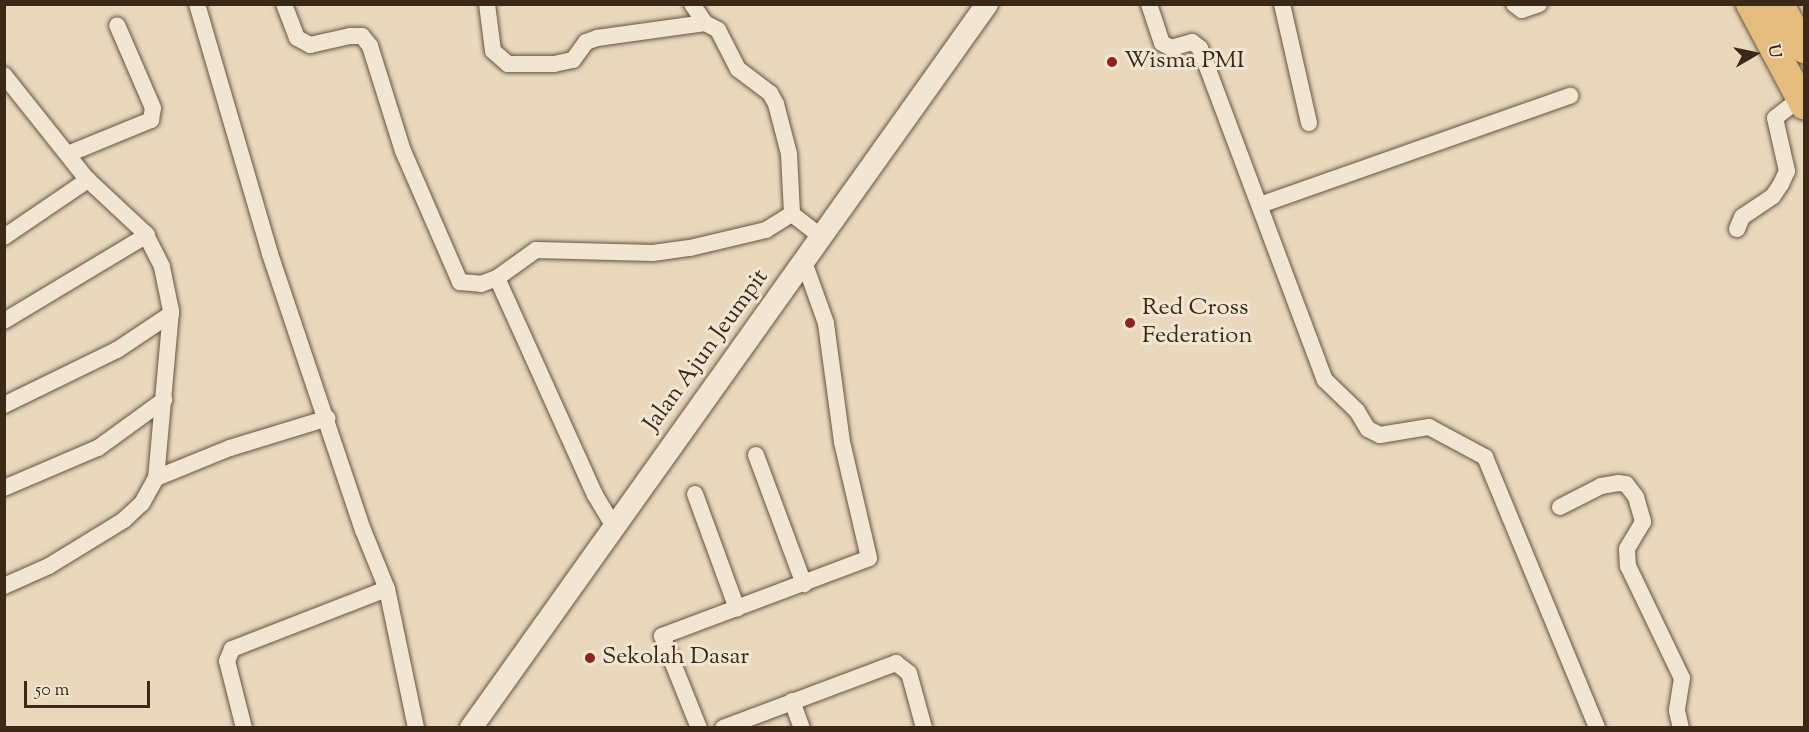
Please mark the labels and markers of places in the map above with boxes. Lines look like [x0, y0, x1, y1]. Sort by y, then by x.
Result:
place label: Wisma PMI [1124, 48, 1245, 76]
marker: Wisma PMI [1105, 55, 1119, 69]
place label: Red Cross Federation [1142, 295, 1253, 351]
marker: Red Cross Federation [1123, 316, 1137, 330]
place label: Sekolah Dasar [602, 644, 749, 672]
marker: Sekolah Dasar [583, 651, 597, 665]

